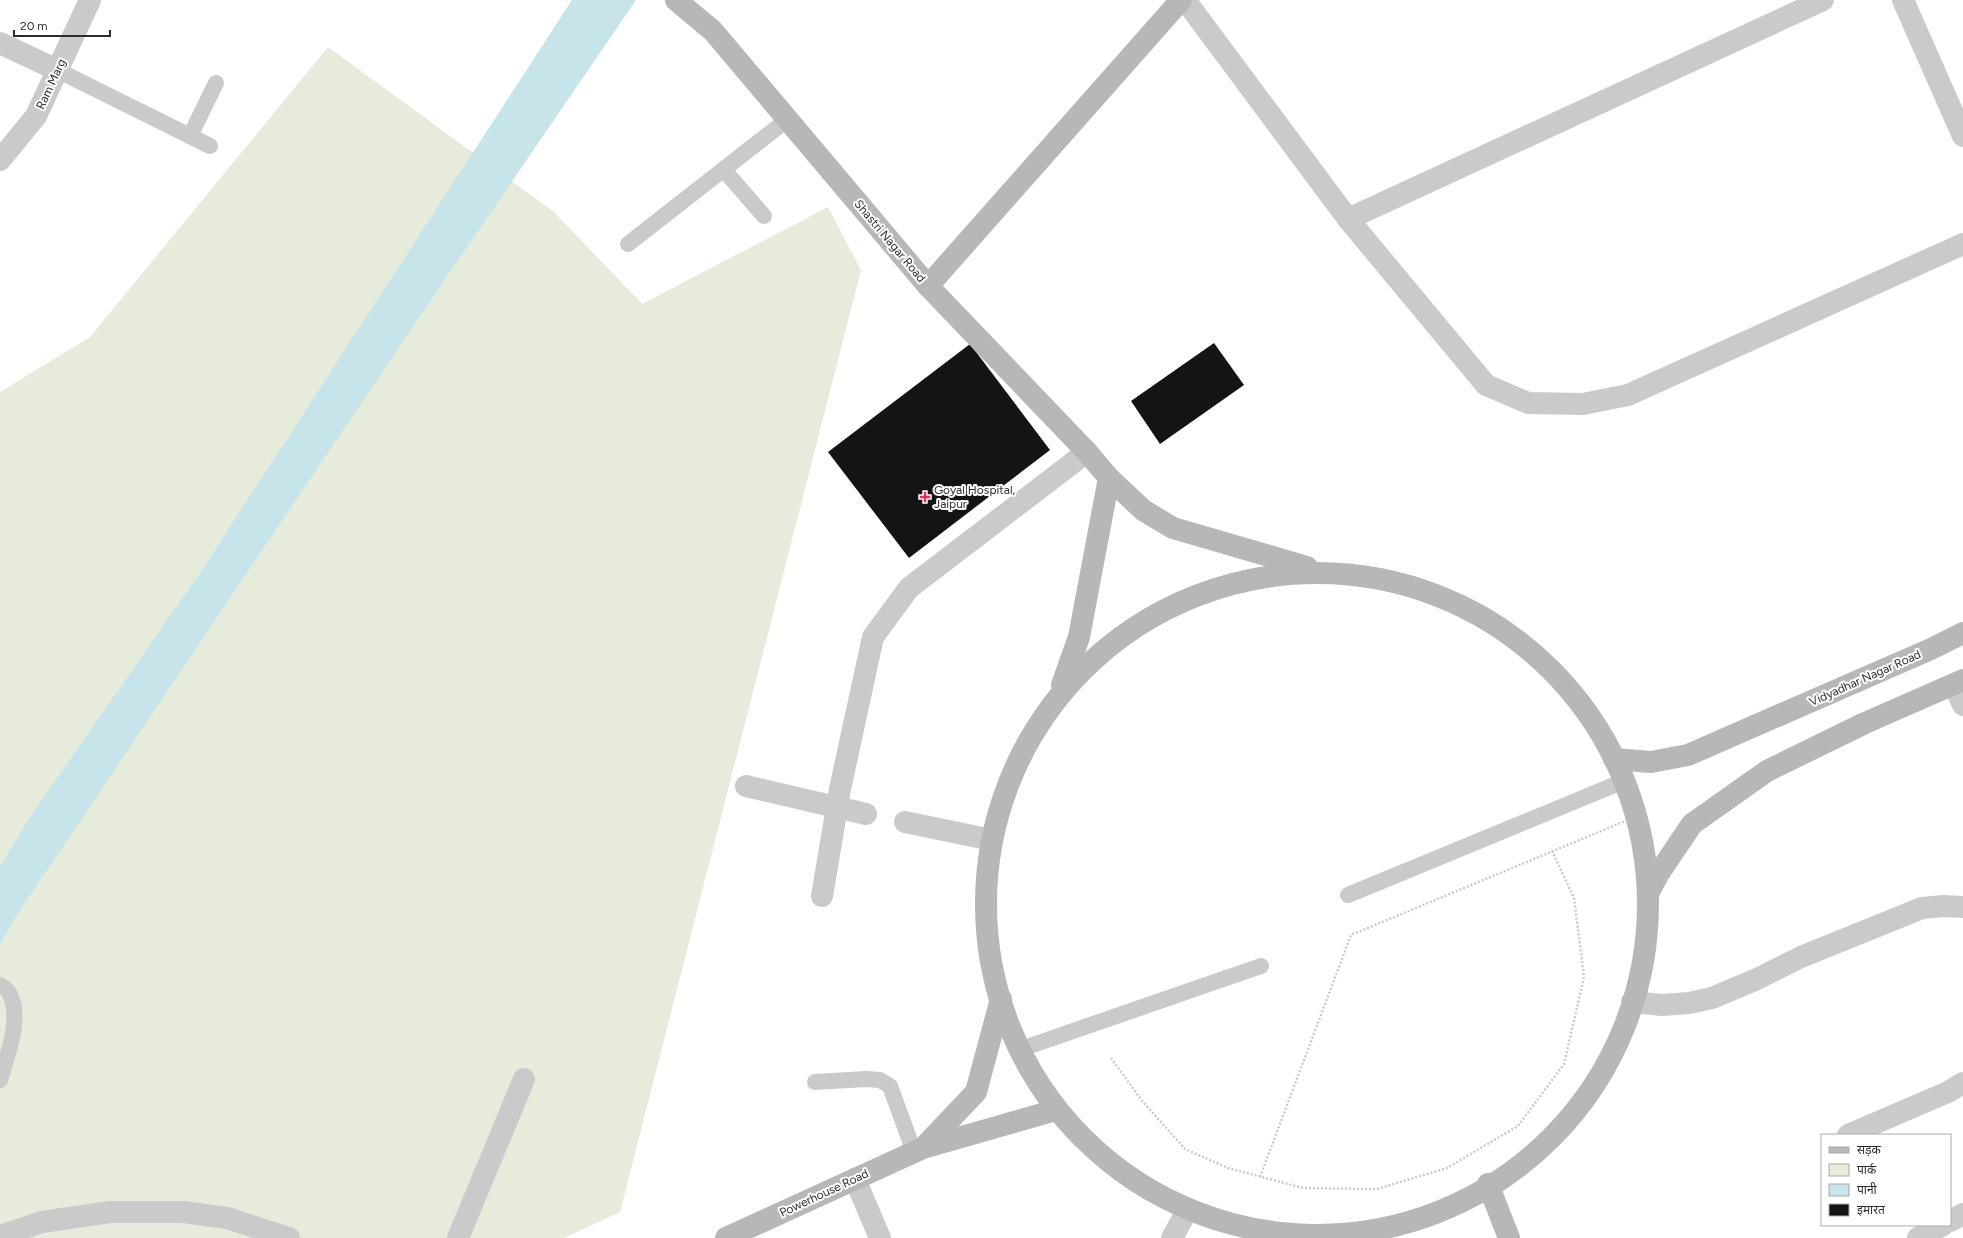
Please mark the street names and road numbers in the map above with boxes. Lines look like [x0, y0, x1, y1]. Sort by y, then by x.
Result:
street label: Ram Marg [33, 56, 69, 112]
street label: Shastri Nagar Road [851, 197, 929, 285]
street label: Vidyadhar Nagar Road [1807, 647, 1923, 709]
street label: Powerhouse Road [777, 1166, 871, 1220]

